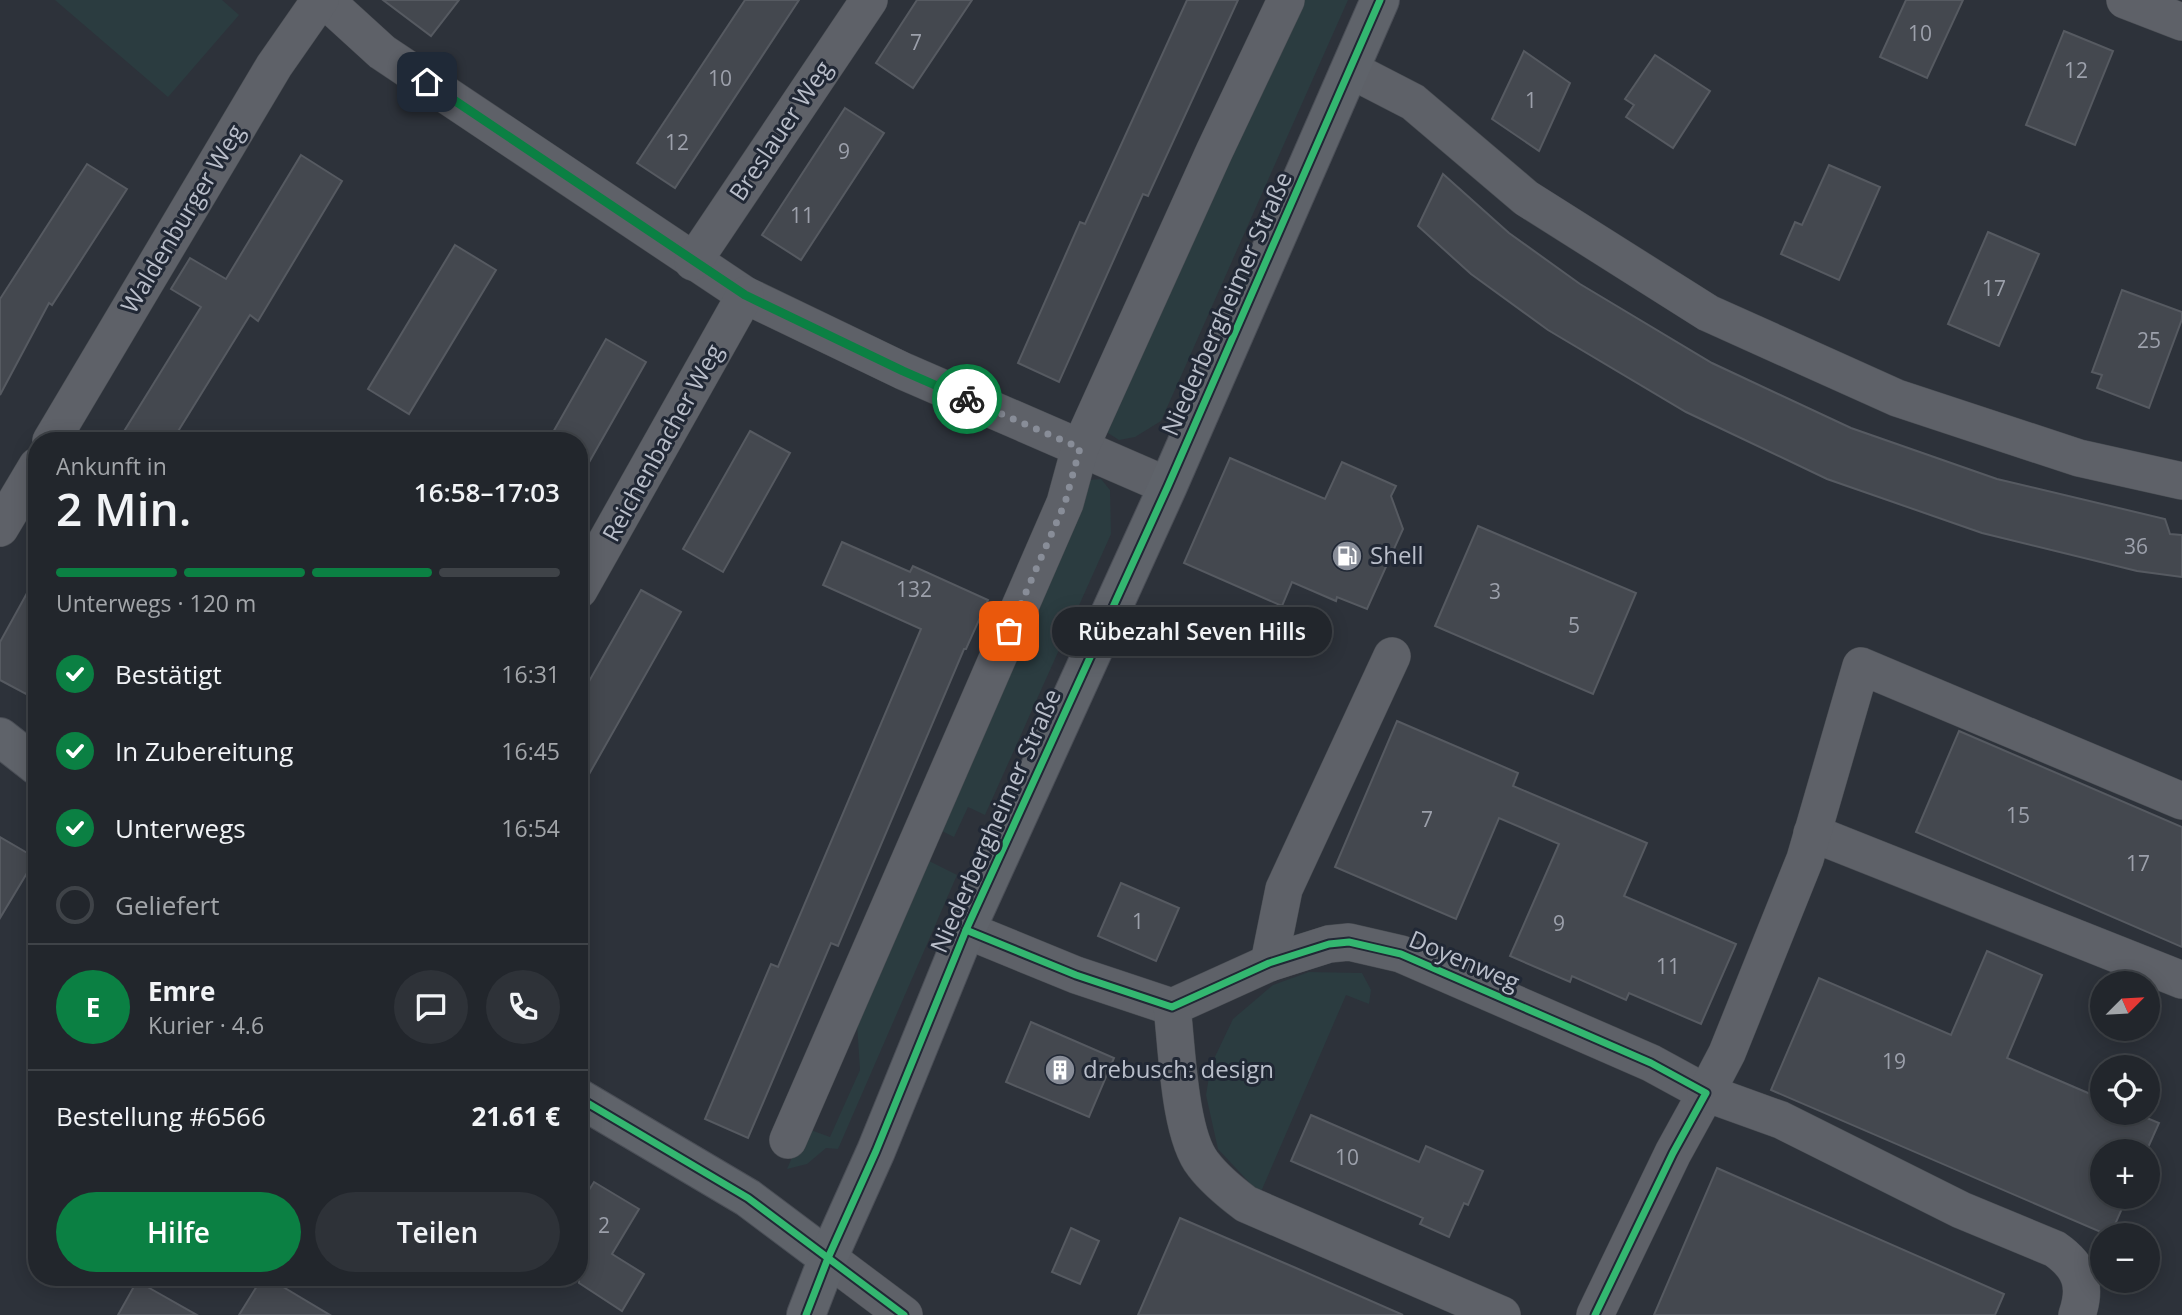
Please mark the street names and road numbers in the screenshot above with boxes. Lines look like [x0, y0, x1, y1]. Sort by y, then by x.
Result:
street label: Breslauer Weg [721, 54, 839, 207]
street label: Waldenburger Weg [112, 118, 251, 319]
street label: Niederbergheimer Straße [1152, 166, 1299, 441]
street label: Reichenbacher Weg [594, 338, 730, 547]
street label: Niederbergheimer Straße [921, 683, 1068, 958]
street label: Doyenweg [1404, 922, 1525, 998]

